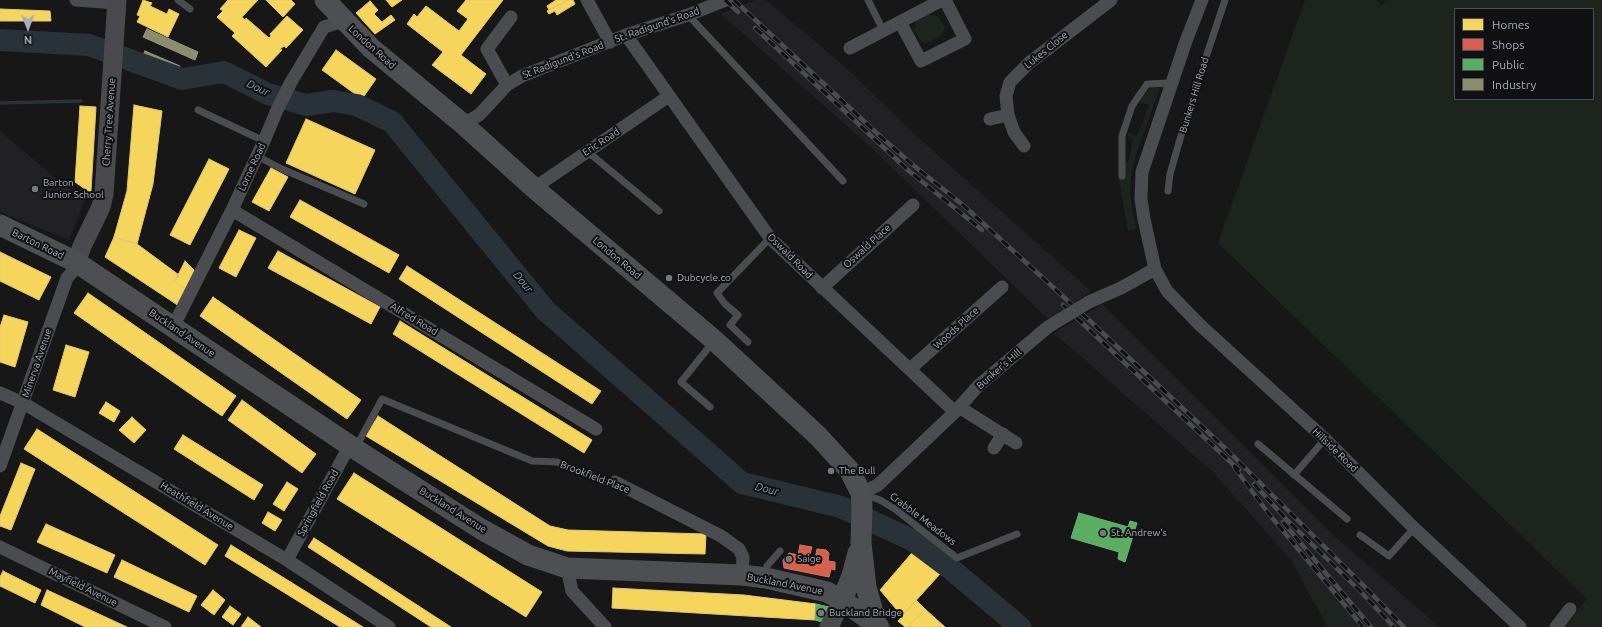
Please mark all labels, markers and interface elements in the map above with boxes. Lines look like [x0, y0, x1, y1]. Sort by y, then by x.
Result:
street label: St. Radigund's Road [613, 5, 701, 45]
north arrow [8, 8, 48, 48]
legend [1454, 8, 1594, 100]
text: Homes [1492, 18, 1530, 31]
street label: London Road [346, 23, 398, 71]
street label: Lukes Close [1022, 29, 1070, 71]
text: N [24, 34, 32, 46]
text: Shops [1492, 38, 1524, 51]
street label: St Radigund's Road [521, 39, 605, 81]
street label: Bunkers Hill Road [1177, 56, 1211, 134]
text: Public [1492, 58, 1525, 71]
water label: Dour [244, 77, 272, 99]
street label: Cherry Tree Avenue [100, 78, 118, 166]
text: Industry [1492, 78, 1536, 91]
street label: Eric Road [580, 126, 622, 158]
street label: Lorne Road [236, 141, 268, 193]
place label: Barton Junior School [43, 177, 104, 200]
marker: Barton Junior School [30, 184, 40, 194]
street label: Oswald Place [841, 222, 893, 270]
street label: Barton Road [10, 226, 66, 262]
street label: Oswald Road [765, 231, 815, 281]
street label: London Road [590, 234, 644, 282]
water label: Dour [510, 269, 536, 295]
place label: Dubcycle.co [677, 272, 731, 284]
marker: Dubcycle.co [664, 273, 674, 283]
street label: Alfred Road [388, 300, 440, 338]
street label: Woods Place [931, 304, 981, 352]
street label: Buckland Avenue [147, 306, 217, 360]
street label: Minerva Avenue [20, 327, 54, 399]
street label: Bunker's Hill [974, 346, 1024, 392]
street label: Hillside Road [1310, 425, 1360, 475]
street label: Brookfield Place [559, 458, 631, 496]
place label: The Bull [839, 465, 875, 477]
marker: The Bull [826, 466, 836, 476]
street label: Springfield Road [295, 468, 341, 538]
street label: Heathfield Avenue [158, 479, 236, 533]
water label: Dour [754, 480, 780, 498]
street label: Buckland Avenue [417, 484, 489, 536]
street label: Crabble Meadows [887, 490, 959, 548]
place label: St. Andrew's [1111, 527, 1167, 539]
marker: St. Andrew's [1098, 528, 1108, 538]
place label: Saige [797, 553, 821, 565]
marker: Saige [784, 554, 794, 564]
street label: Mayfield Avenue [47, 565, 119, 609]
street label: Buckland Avenue [746, 571, 824, 597]
place label: Buckland Bridge [829, 607, 902, 619]
marker: Buckland Bridge [816, 608, 826, 618]

